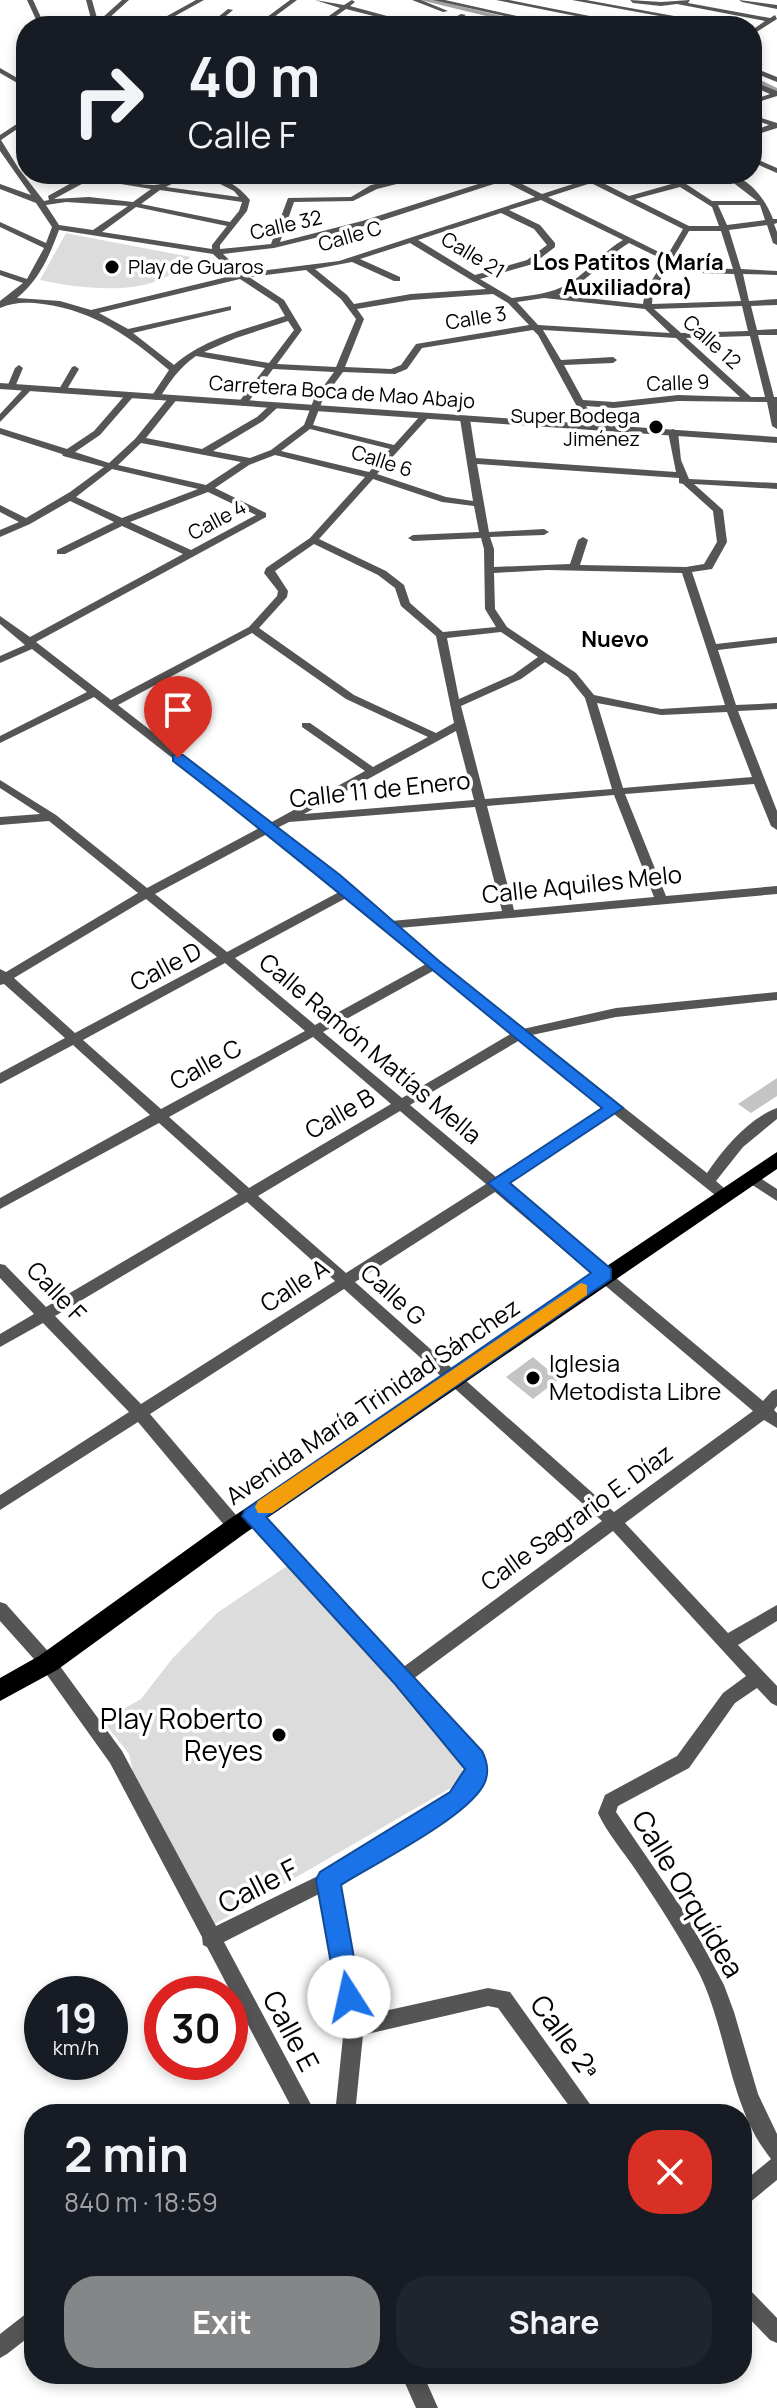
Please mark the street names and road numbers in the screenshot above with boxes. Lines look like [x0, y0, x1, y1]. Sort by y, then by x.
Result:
street label: Calle 32 [247, 203, 324, 246]
street label: Calle C [315, 214, 385, 257]
street label: Calle 21 [436, 225, 510, 284]
street label: Calle 3 [443, 299, 508, 336]
street label: Calle 12 [677, 308, 747, 375]
street label: Calle 9 [646, 368, 710, 397]
street label: Carretera Boca de Mao Abajo [208, 369, 476, 414]
street label: Calle 6 [348, 438, 416, 483]
street label: Calle 4 [183, 493, 251, 546]
street label: Calle 11 de Enero [288, 763, 472, 814]
street label: Calle Aquiles Melo [480, 857, 683, 910]
street label: Calle D [124, 933, 207, 998]
street label: Calle Ramón Matías Mella [253, 945, 489, 1151]
street label: Calle C [163, 1030, 247, 1097]
street label: Calle B [298, 1080, 380, 1146]
street label: Calle A [253, 1250, 335, 1319]
street label: Calle F [20, 1253, 94, 1329]
street label: Calle G [354, 1256, 434, 1332]
street label: Avenida María Trinidad Sánchez [219, 1290, 526, 1512]
street label: Calle Sagrario E. Díaz [473, 1436, 679, 1598]
street label: Calle Orquídea [624, 1803, 754, 1984]
street label: Calle F [211, 1849, 304, 1921]
street label: Calle E [255, 1983, 329, 2078]
street label: Calle 2ª [522, 1987, 609, 2086]

